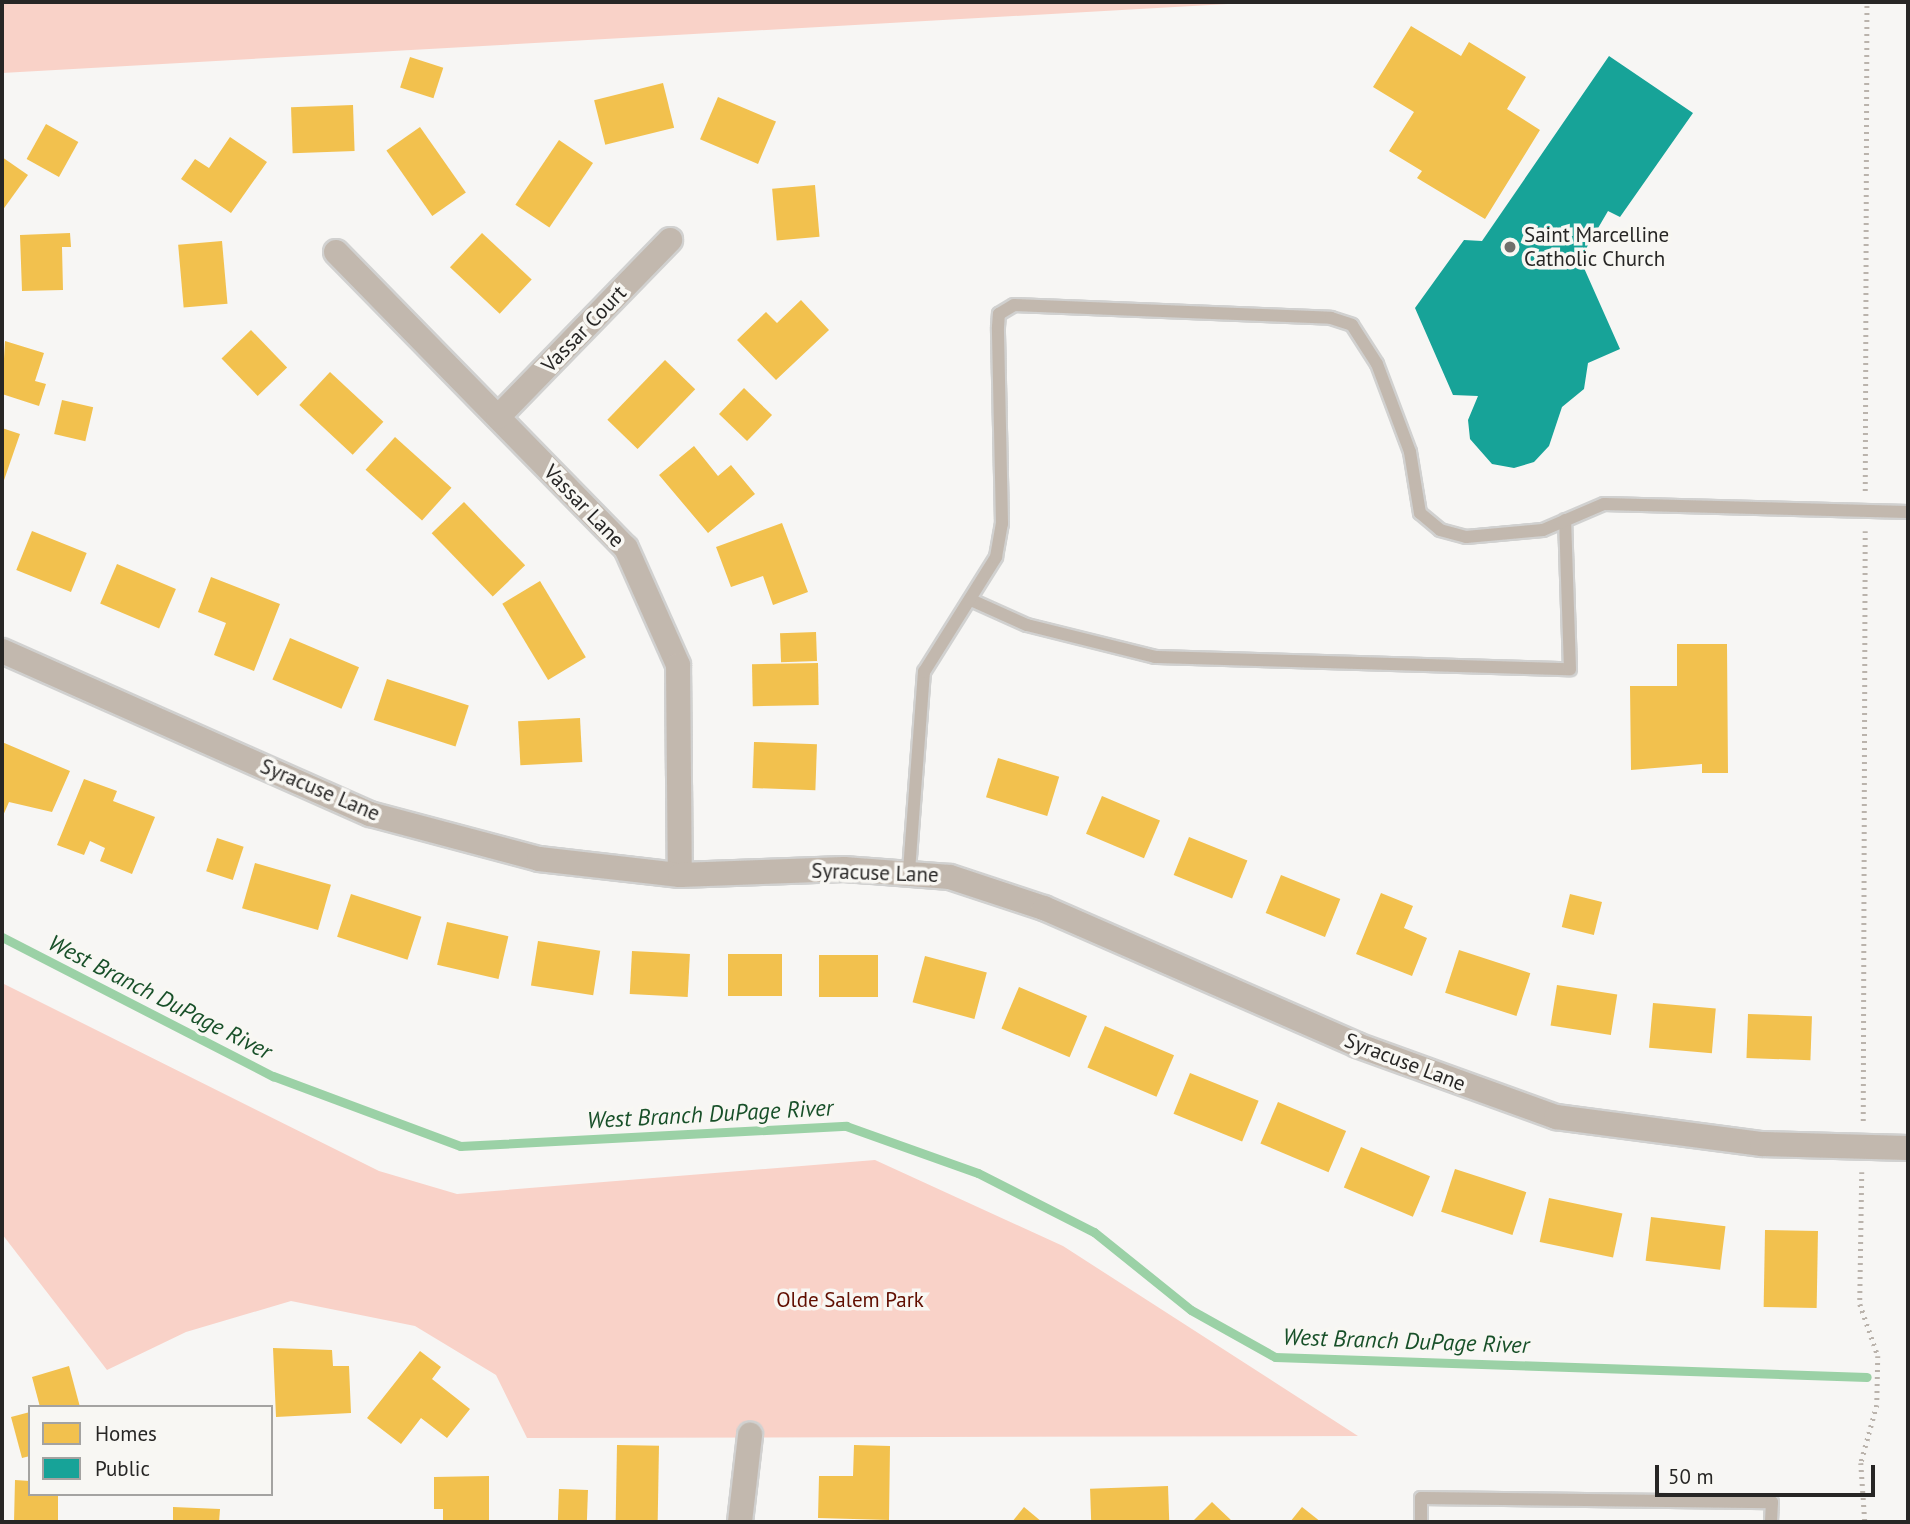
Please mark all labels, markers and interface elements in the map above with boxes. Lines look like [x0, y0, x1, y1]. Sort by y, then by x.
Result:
place label: Saint Marcelline Catholic Church [1524, 222, 1669, 272]
marker: Saint Marcelline Catholic Church [1502, 239, 1518, 255]
street label: Vassar Court [536, 280, 632, 378]
street label: Vassar Lane [538, 459, 630, 553]
street label: Syracuse Lane [256, 754, 384, 826]
street label: Syracuse Lane [811, 858, 939, 888]
water label: West Branch DuPage River [44, 929, 276, 1065]
street label: Syracuse Lane [1341, 1027, 1469, 1097]
water label: West Branch DuPage River [586, 1094, 834, 1134]
park label: Olde Salem Park [776, 1287, 924, 1313]
water label: West Branch DuPage River [1282, 1323, 1530, 1359]
legend [28, 1405, 273, 1496]
text: Homes [95, 1420, 157, 1447]
scale bar [1658, 1450, 1878, 1494]
text: Public [95, 1455, 150, 1482]
text: 50 m [1668, 1463, 1714, 1490]

